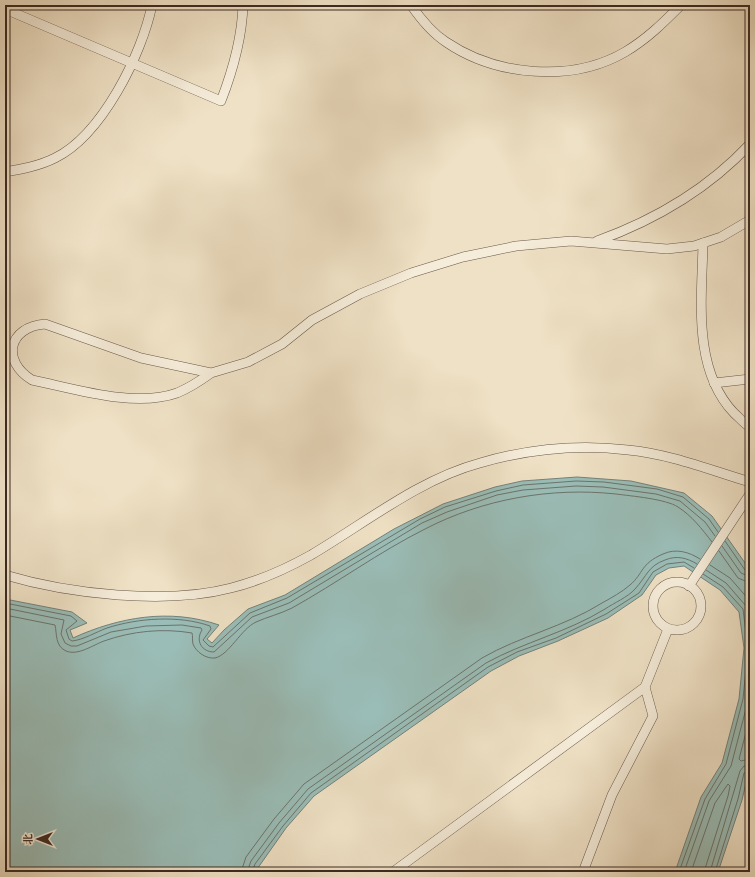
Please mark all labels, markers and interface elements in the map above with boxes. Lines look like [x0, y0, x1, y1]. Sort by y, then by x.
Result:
north arrow [18, 819, 58, 859]
text: 北 [22, 834, 35, 845]

